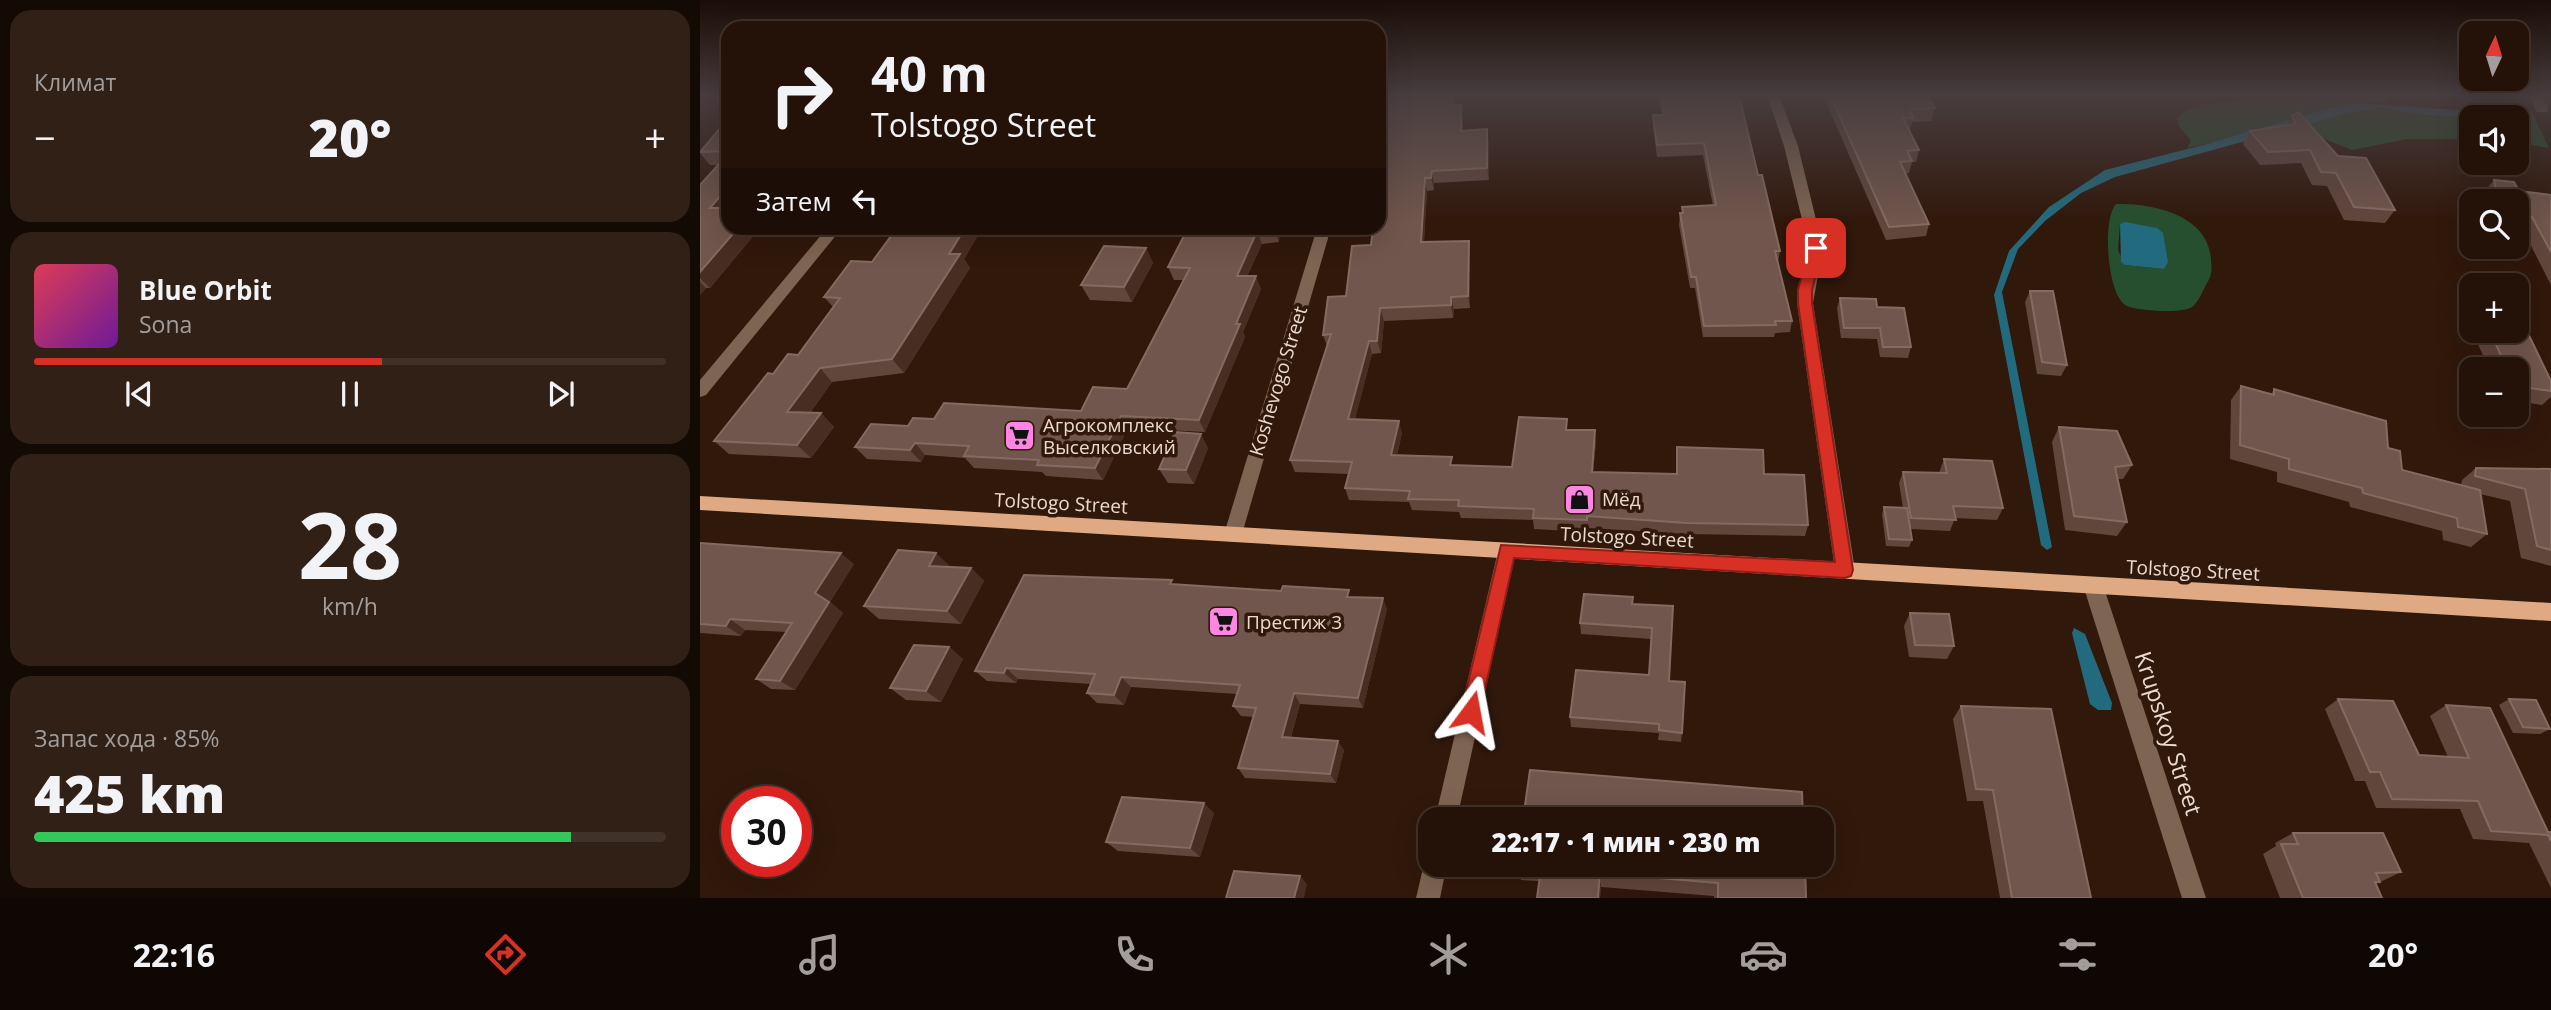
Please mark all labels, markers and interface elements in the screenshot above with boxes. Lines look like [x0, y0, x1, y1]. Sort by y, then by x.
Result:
north arrow [2459, 21, 2529, 91]
map controls [2459, 21, 2529, 427]
text: 40 m [871, 40, 988, 106]
icon: right [756, 49, 847, 140]
text: Климат [34, 66, 116, 98]
text: 20° [309, 101, 391, 172]
text: Tolstogo Street [871, 103, 1096, 146]
button: sound [2459, 105, 2529, 175]
text: − [34, 111, 56, 163]
text: + [644, 111, 666, 163]
icon: left [846, 182, 884, 220]
text: Затем [756, 183, 832, 219]
button: search [2459, 189, 2529, 259]
pin [1786, 218, 1846, 278]
icon: arrive [1797, 229, 1835, 267]
text: Blue Orbit [139, 272, 272, 308]
button: + [2459, 273, 2529, 343]
street label: Koshevogo Street [1243, 303, 1313, 459]
text: Sona [139, 308, 192, 340]
button: − [2459, 357, 2529, 427]
icon: previous [120, 375, 158, 413]
icon: pause [331, 375, 369, 413]
icon: next [542, 375, 580, 413]
place label: Агрокомплекс Выселковский [1043, 412, 1176, 460]
supermarket icon: Агрокомплекс Выселковский [1003, 419, 1037, 453]
text: 28 [298, 482, 402, 606]
shop icon: Мёд [1562, 482, 1596, 516]
place label: Мёд [1602, 486, 1641, 512]
street label: Tolstogo Street [994, 487, 1129, 519]
street label: Tolstogo Street [1560, 521, 1695, 553]
street label: Tolstogo Street [2126, 554, 2261, 586]
text: km/h [322, 590, 378, 622]
supermarket icon: Престиж 3 [1206, 605, 1240, 639]
place label: Престиж 3 [1246, 609, 1342, 635]
street label: Krupskoy Street [2127, 647, 2211, 819]
position arrow [1434, 675, 1508, 749]
text: Запас хода · 85% [34, 722, 219, 754]
text: 425 km [34, 757, 225, 828]
speed limit sign: 30 [721, 786, 812, 877]
text: 22:17 · 1 мин · 230 m [1491, 824, 1761, 860]
icon: directions [481, 930, 530, 979]
icon: music [795, 930, 844, 979]
icon: phone [1110, 930, 1159, 979]
icon: climate [1424, 930, 1473, 979]
icon: car [1739, 930, 1788, 979]
icon: filters [2053, 930, 2102, 979]
text: 22:16 [133, 933, 215, 976]
text: 20° [2368, 933, 2418, 976]

